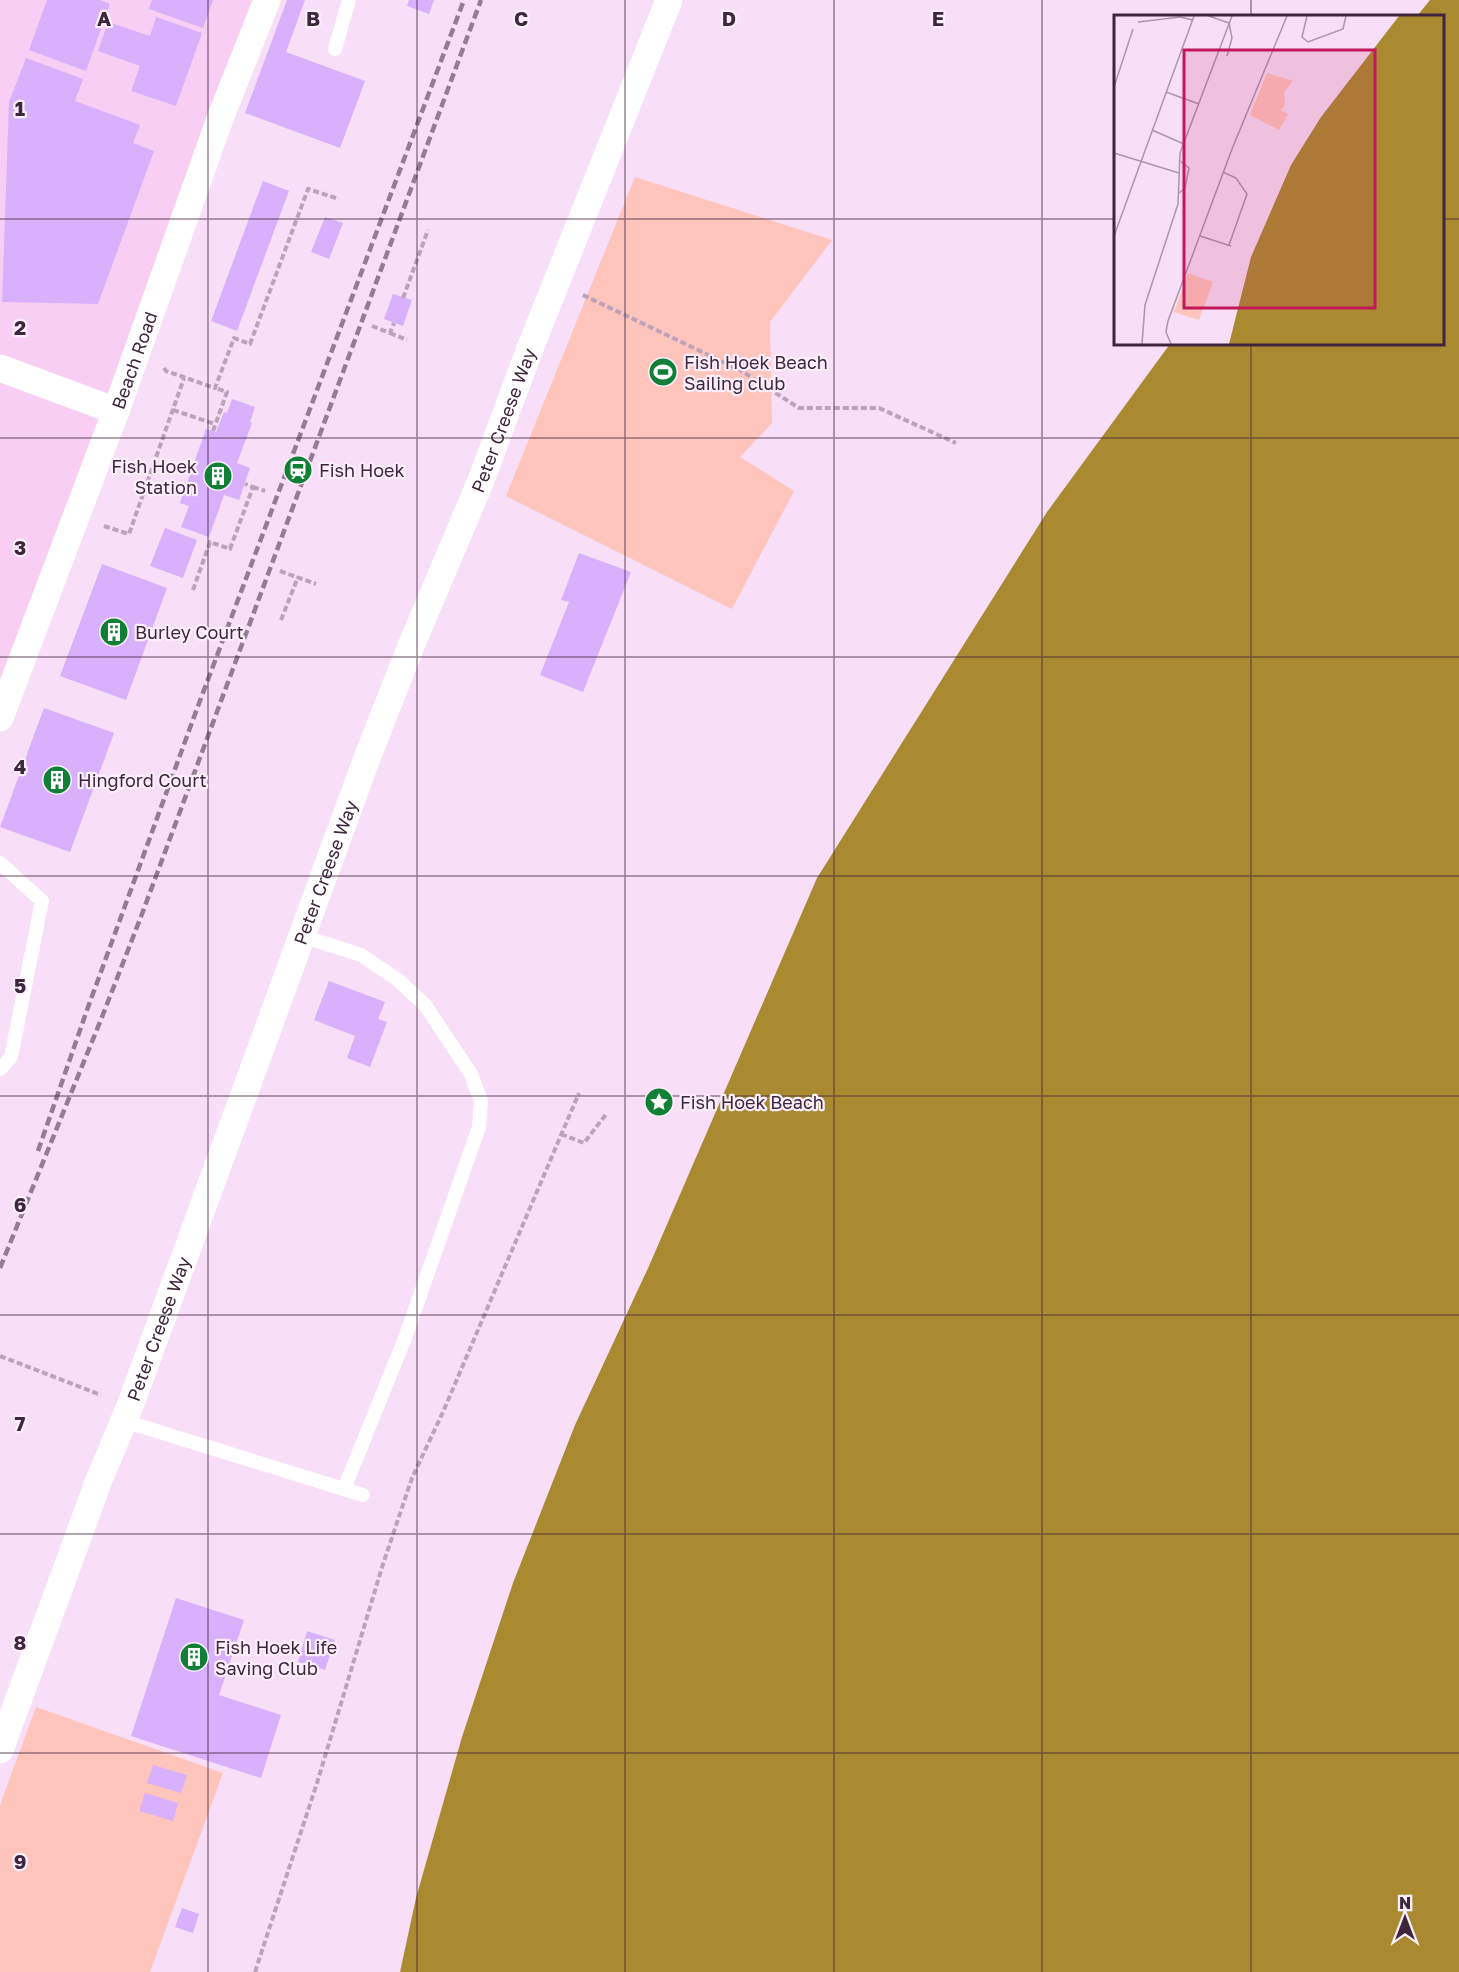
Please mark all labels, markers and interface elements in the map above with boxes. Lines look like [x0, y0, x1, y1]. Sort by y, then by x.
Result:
text: A [97, 6, 111, 30]
text: B [306, 6, 320, 30]
text: C [514, 6, 528, 30]
text: D [722, 6, 736, 30]
text: E [932, 6, 944, 30]
inset map [1114, 15, 1444, 345]
text: 1 [15, 96, 25, 120]
street label: Beach Road [107, 308, 162, 412]
text: 2 [14, 315, 26, 339]
street label: Peter Creese Way [466, 345, 540, 496]
place label: Fish Hoek Beach Sailing club [684, 351, 828, 394]
sports icon: Fish Hoek Beach Sailing club [647, 356, 679, 388]
station icon: Fish Hoek [282, 454, 314, 486]
place label: Fish Hoek Station [111, 455, 197, 498]
place label: Fish Hoek [319, 459, 405, 481]
building icon: Fish Hoek Station [202, 460, 234, 492]
text: 3 [14, 535, 26, 559]
building icon: Burley Court [98, 616, 130, 648]
place label: Burley Court [135, 621, 244, 643]
text: 4 [14, 754, 26, 778]
building icon: Hingford Court [41, 764, 73, 796]
place label: Hingford Court [78, 769, 207, 791]
street label: Peter Creese Way [289, 797, 362, 948]
text: 5 [14, 973, 26, 997]
place icon: Fish Hoek Beach [643, 1086, 675, 1118]
place label: Fish Hoek Beach [680, 1091, 824, 1113]
text: 6 [14, 1192, 26, 1216]
street label: Peter Creese Way [122, 1254, 195, 1404]
text: 7 [15, 1411, 26, 1435]
text: 8 [14, 1630, 26, 1654]
place label: Fish Hoek Life Saving Club [215, 1636, 337, 1679]
building icon: Fish Hoek Life Saving Club [178, 1641, 210, 1673]
text: 9 [14, 1849, 26, 1873]
north arrow [1375, 1888, 1435, 1948]
text: N [1399, 1893, 1411, 1913]

